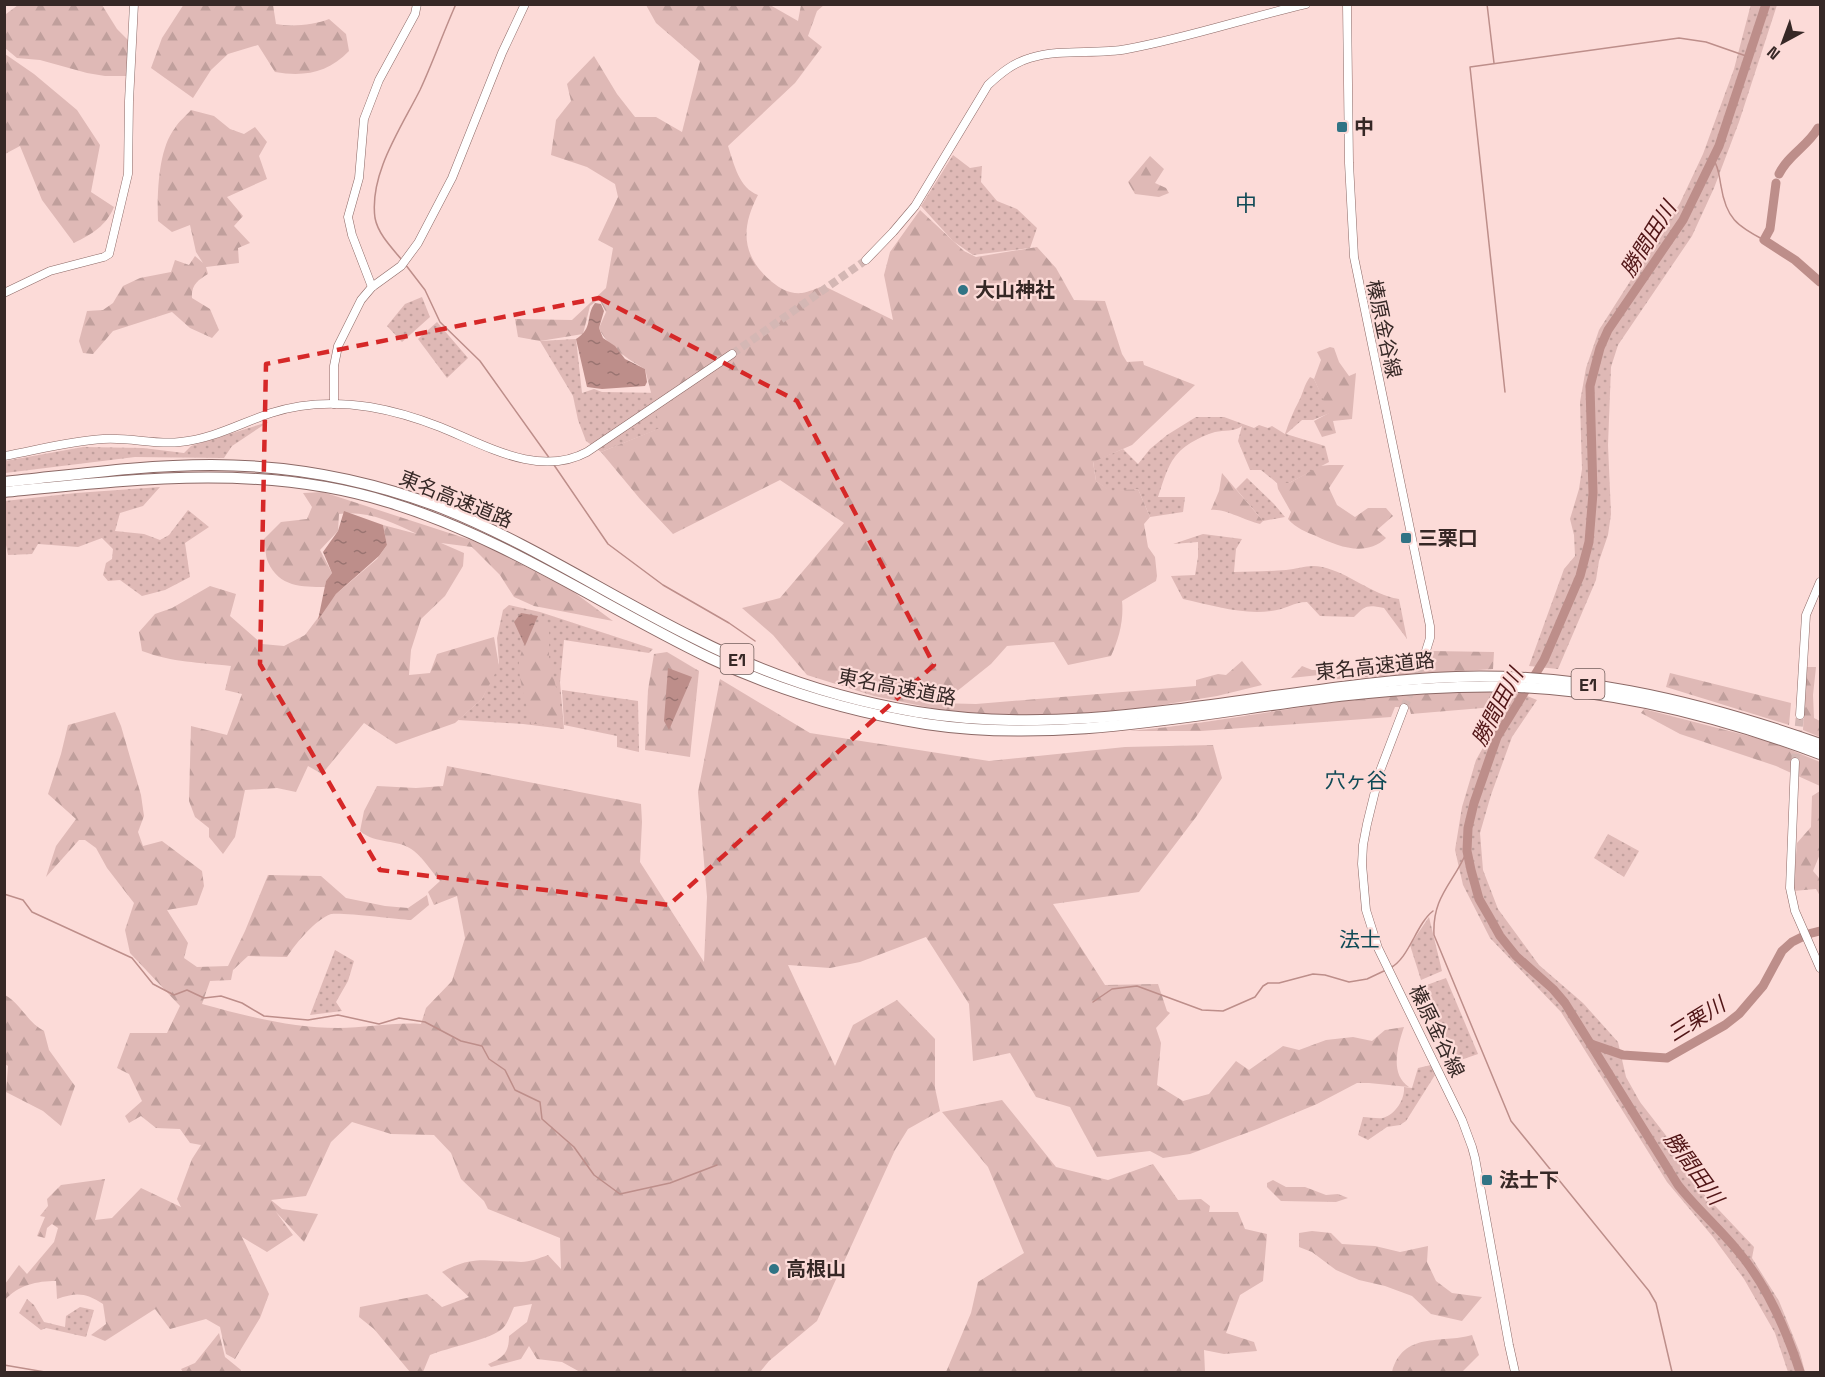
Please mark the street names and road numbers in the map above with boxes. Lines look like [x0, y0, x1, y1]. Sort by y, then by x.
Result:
street label: 榛原金谷線 [1361, 277, 1407, 381]
street label: 東名高速道路 [395, 464, 517, 534]
road number: E1 [720, 644, 754, 674]
street label: 東名高速道路 [1314, 647, 1436, 685]
street label: 東名高速道路 [836, 663, 958, 711]
road number: E1 [1572, 669, 1604, 699]
street label: 榛原金谷線 [1403, 980, 1471, 1082]

